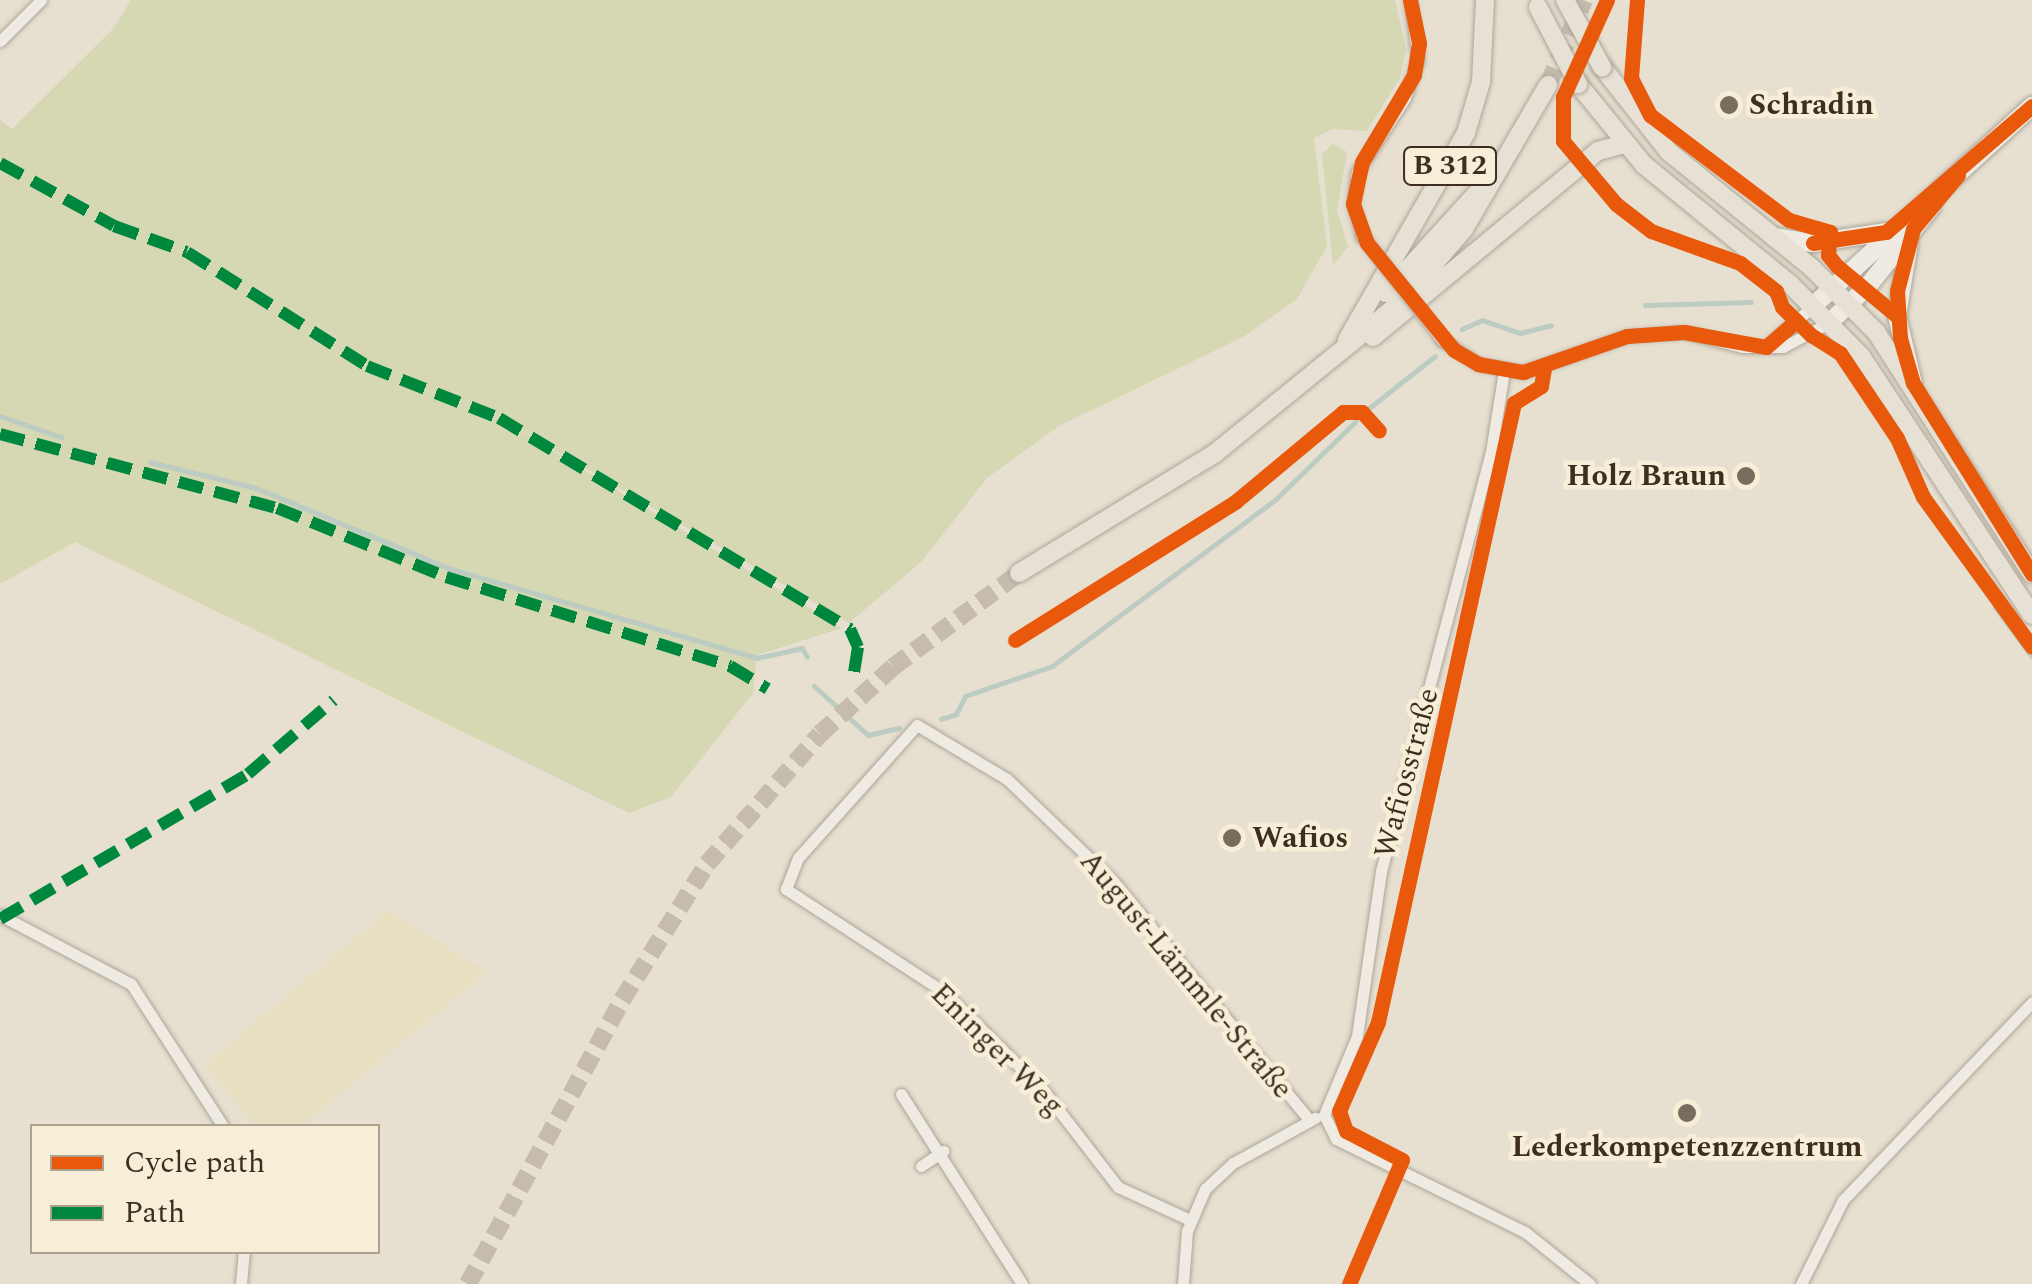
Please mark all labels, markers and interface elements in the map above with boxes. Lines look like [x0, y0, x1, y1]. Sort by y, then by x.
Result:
place label: Schradin [1749, 87, 1874, 123]
marker: Schradin [1718, 94, 1740, 116]
road number: B 312 [1402, 143, 1498, 189]
place label: Holz Braun [1566, 458, 1726, 494]
marker: Holz Braun [1735, 465, 1757, 487]
street label: Wafiosstraße [1367, 684, 1447, 862]
place label: Wafios [1252, 820, 1348, 856]
marker: Wafios [1221, 827, 1243, 849]
street label: August-Lämmle-Straße [1072, 844, 1300, 1106]
street label: Eninger Weg [923, 976, 1071, 1124]
marker: Lederkompetenzzentrum [1676, 1102, 1698, 1124]
legend [30, 1124, 380, 1254]
place label: Lederkompetenzzentrum [1511, 1129, 1863, 1165]
text: Cycle path [124, 1140, 265, 1186]
text: Path [124, 1190, 185, 1236]

